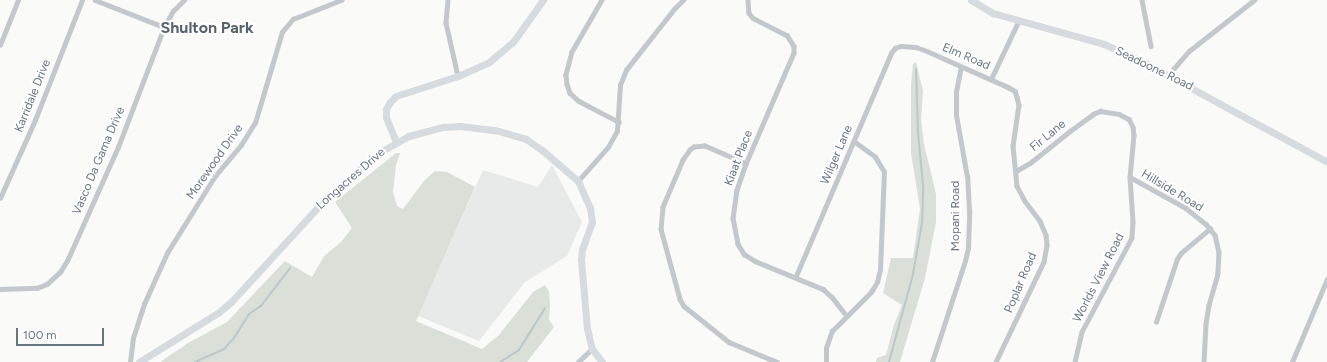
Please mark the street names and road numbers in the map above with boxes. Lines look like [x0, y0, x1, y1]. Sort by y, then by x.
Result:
street label: Elm Road [940, 40, 992, 74]
street label: Seadoone Road [1113, 44, 1195, 94]
street label: Karridale Drive [12, 57, 54, 135]
street label: Vasco Da Gama Drive [70, 105, 128, 217]
street label: Fir Lane [1027, 117, 1069, 155]
street label: Morewood Drive [184, 122, 246, 202]
street label: Wilger Lane [818, 123, 856, 187]
street label: Kiaat Place [722, 128, 756, 188]
street label: Longacres Drive [314, 145, 388, 213]
street label: Hillside Road [1138, 167, 1206, 215]
street label: Mopani Road [949, 181, 963, 251]
street label: Worlds View Road [1070, 231, 1128, 325]
street label: Poplar Road [1002, 251, 1040, 315]

